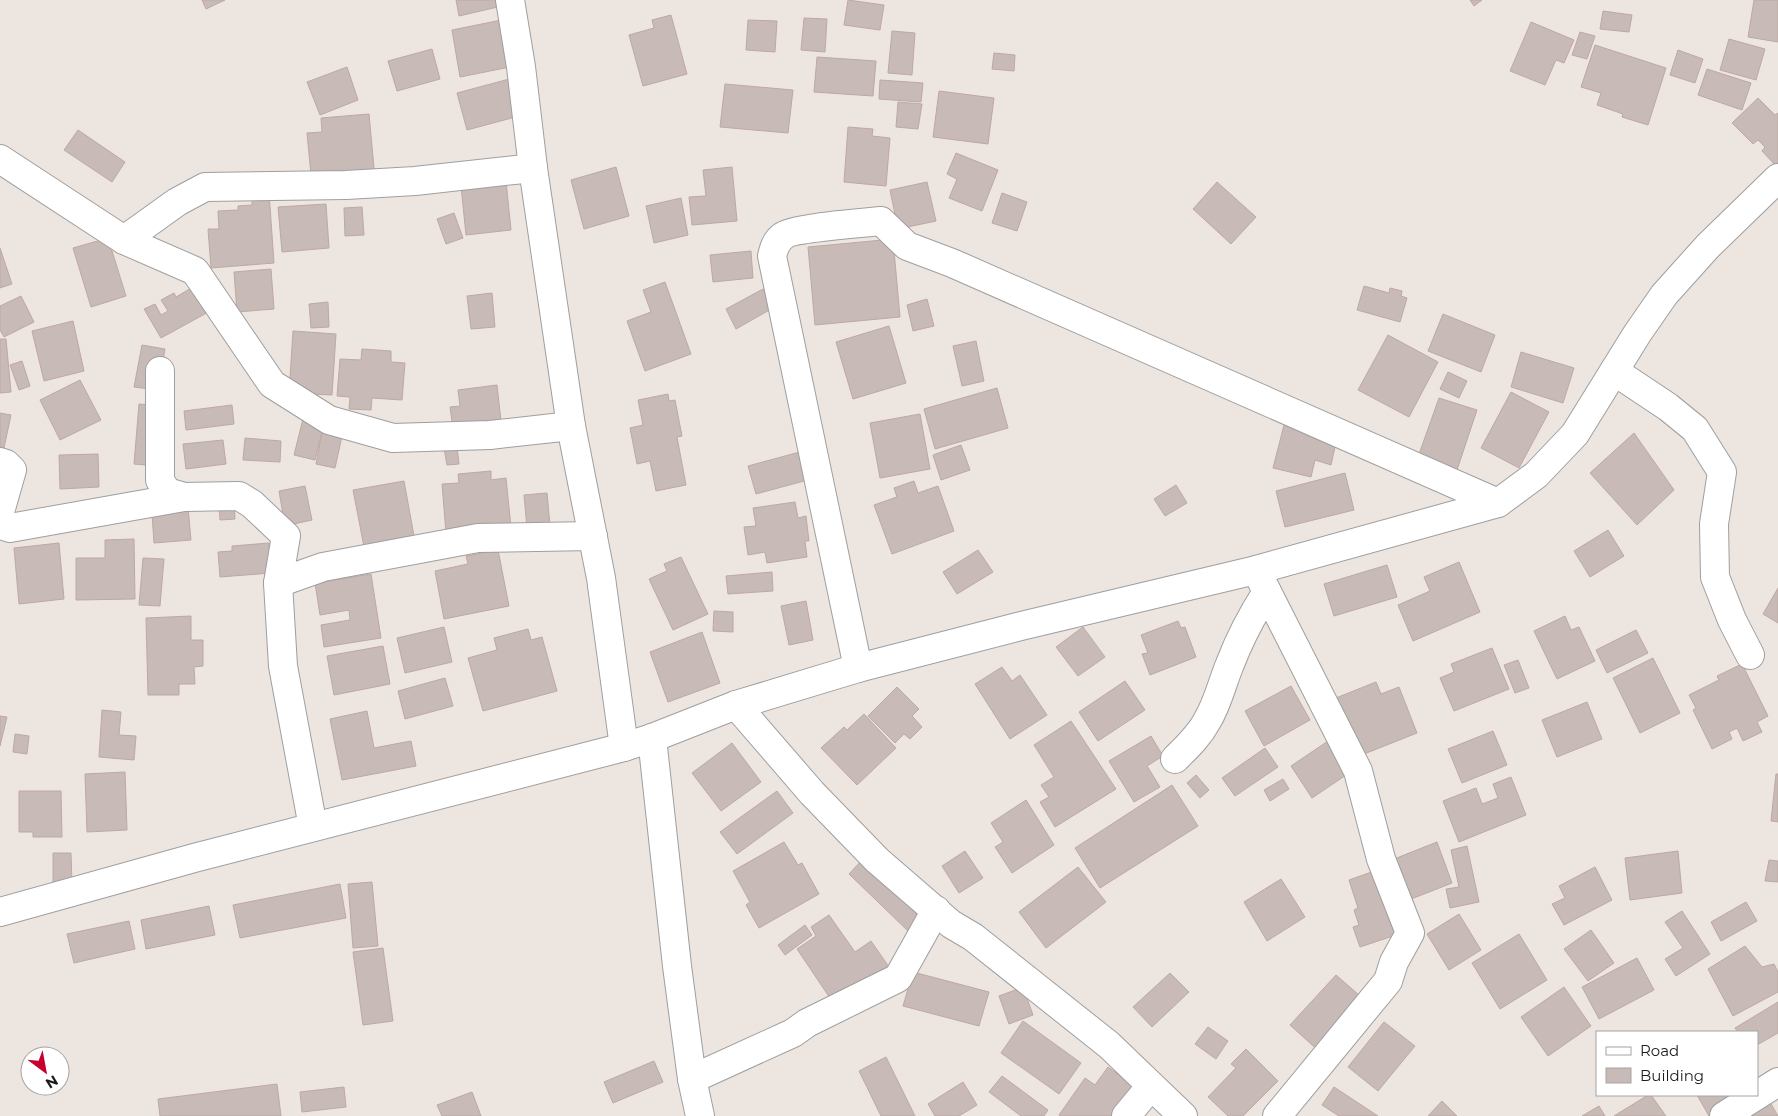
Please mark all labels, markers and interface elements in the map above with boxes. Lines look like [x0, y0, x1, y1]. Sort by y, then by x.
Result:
legend [1596, 1031, 1758, 1096]
text: Road [1640, 1041, 1679, 1060]
north arrow [20, 1046, 70, 1096]
text: Building [1640, 1066, 1704, 1085]
text: N [42, 1071, 61, 1093]

